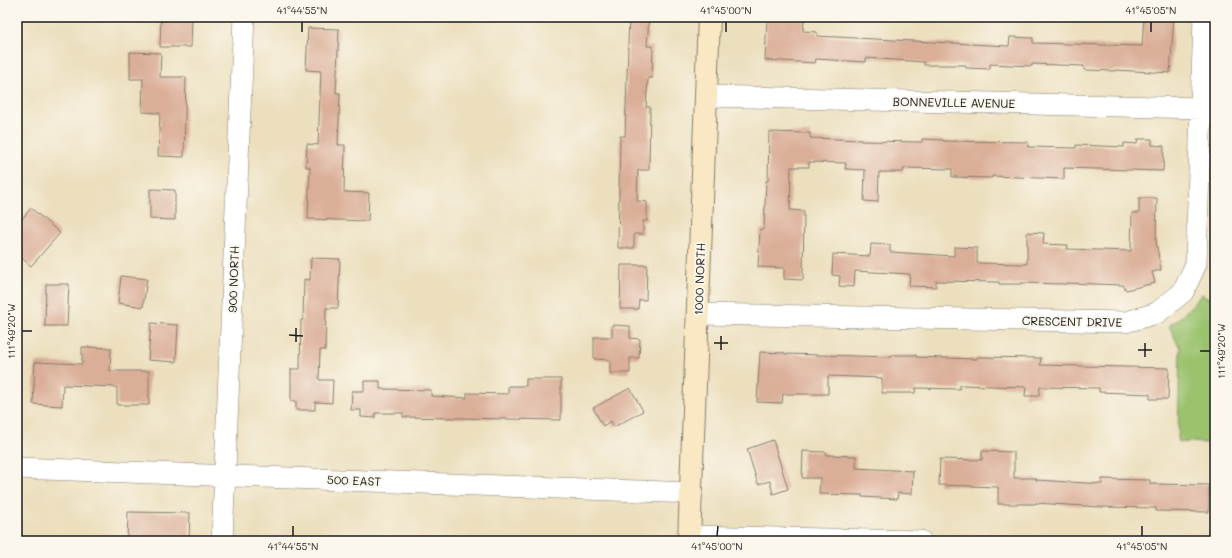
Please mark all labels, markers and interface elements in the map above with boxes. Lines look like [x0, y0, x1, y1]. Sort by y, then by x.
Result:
text: 41°44'55"N [277, 3, 327, 17]
text: 41°45'00"N [700, 3, 752, 17]
text: 41°45'05"N [1125, 3, 1177, 17]
street label: BONNEVILLE AVENUE [893, 93, 1016, 111]
street label: 1000 NORTH [690, 242, 708, 316]
street label: 900 NORTH [224, 245, 242, 313]
text: 111°49'20"W [4, 303, 18, 359]
street label: CRESCENT DRIVE [1022, 312, 1122, 330]
text: 111°49'20"W [1214, 323, 1228, 379]
street label: 500 EAST [327, 471, 382, 489]
text: 41°44'55"N [268, 539, 318, 553]
text: 41°45'00"N [691, 539, 743, 553]
text: 41°45'05"N [1116, 539, 1168, 553]

